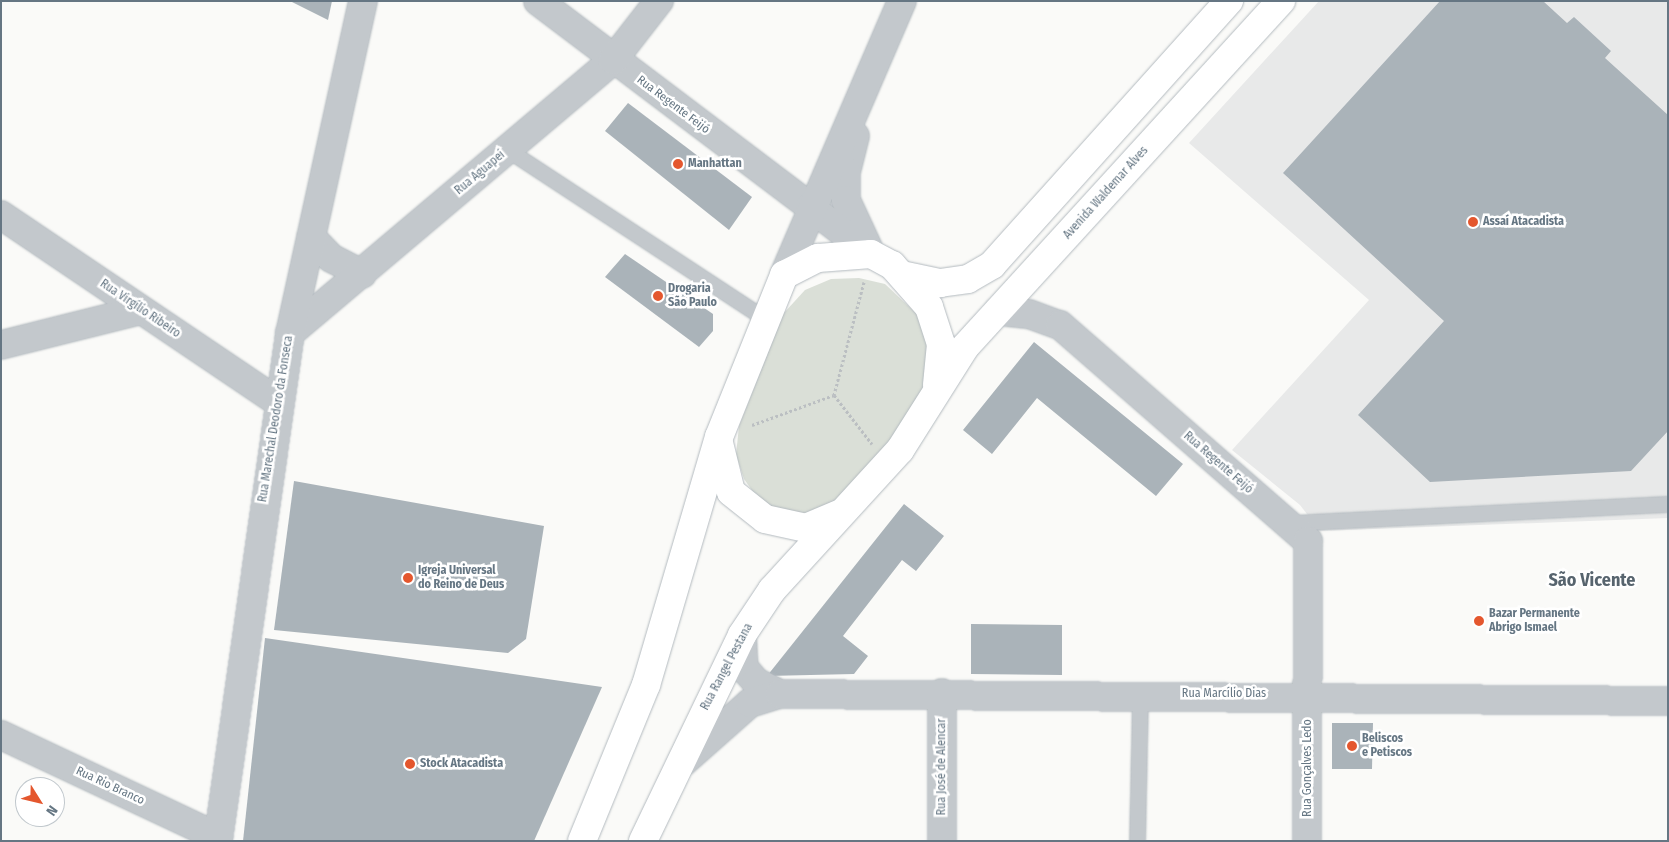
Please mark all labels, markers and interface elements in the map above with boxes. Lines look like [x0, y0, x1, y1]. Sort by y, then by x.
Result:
street label: Rua Regente Feijó [634, 73, 712, 137]
street label: Avenida Waldemar Alves [1061, 144, 1151, 242]
street label: Rua Aguapeí [452, 148, 508, 198]
place label: Manhattan [688, 157, 742, 171]
marker: Manhattan [672, 158, 684, 170]
place label: Assaí Atacadista [1483, 215, 1564, 229]
marker: Assaí Atacadista [1467, 216, 1479, 228]
street label: Rua Virgílio Ribeiro [97, 277, 183, 341]
place label: Drogaria São Paulo [668, 282, 717, 310]
marker: Drogaria São Paulo [652, 290, 664, 302]
street label: Rua Marechal Deodoro da Fonseca [256, 335, 296, 503]
street label: Rua Regente Feijó [1180, 429, 1256, 497]
place label: Igreja Universal do Reino de Deus [418, 564, 504, 592]
district label: São Vicente [1549, 569, 1635, 591]
marker: Igreja Universal do Reino de Deus [402, 572, 414, 584]
place label: Bazar Permanente Abrigo Ismael [1489, 607, 1580, 635]
marker: Bazar Permanente Abrigo Ismael [1473, 615, 1485, 627]
street label: Rua Rangel Pestana [698, 621, 756, 713]
street label: Rua Marcílio Dias [1182, 687, 1266, 701]
street label: Rua José de Alencar [935, 719, 949, 815]
street label: Rua Gonçalves Ledo [1301, 719, 1315, 817]
place label: Beliscos e Petiscos [1362, 732, 1412, 760]
marker: Beliscos e Petiscos [1346, 740, 1358, 752]
place label: Stock Atacadista [420, 757, 503, 771]
marker: Stock Atacadista [404, 758, 416, 770]
street label: Rua Rio Branco [73, 764, 147, 808]
north arrow [15, 777, 65, 827]
text: N [42, 802, 61, 819]

